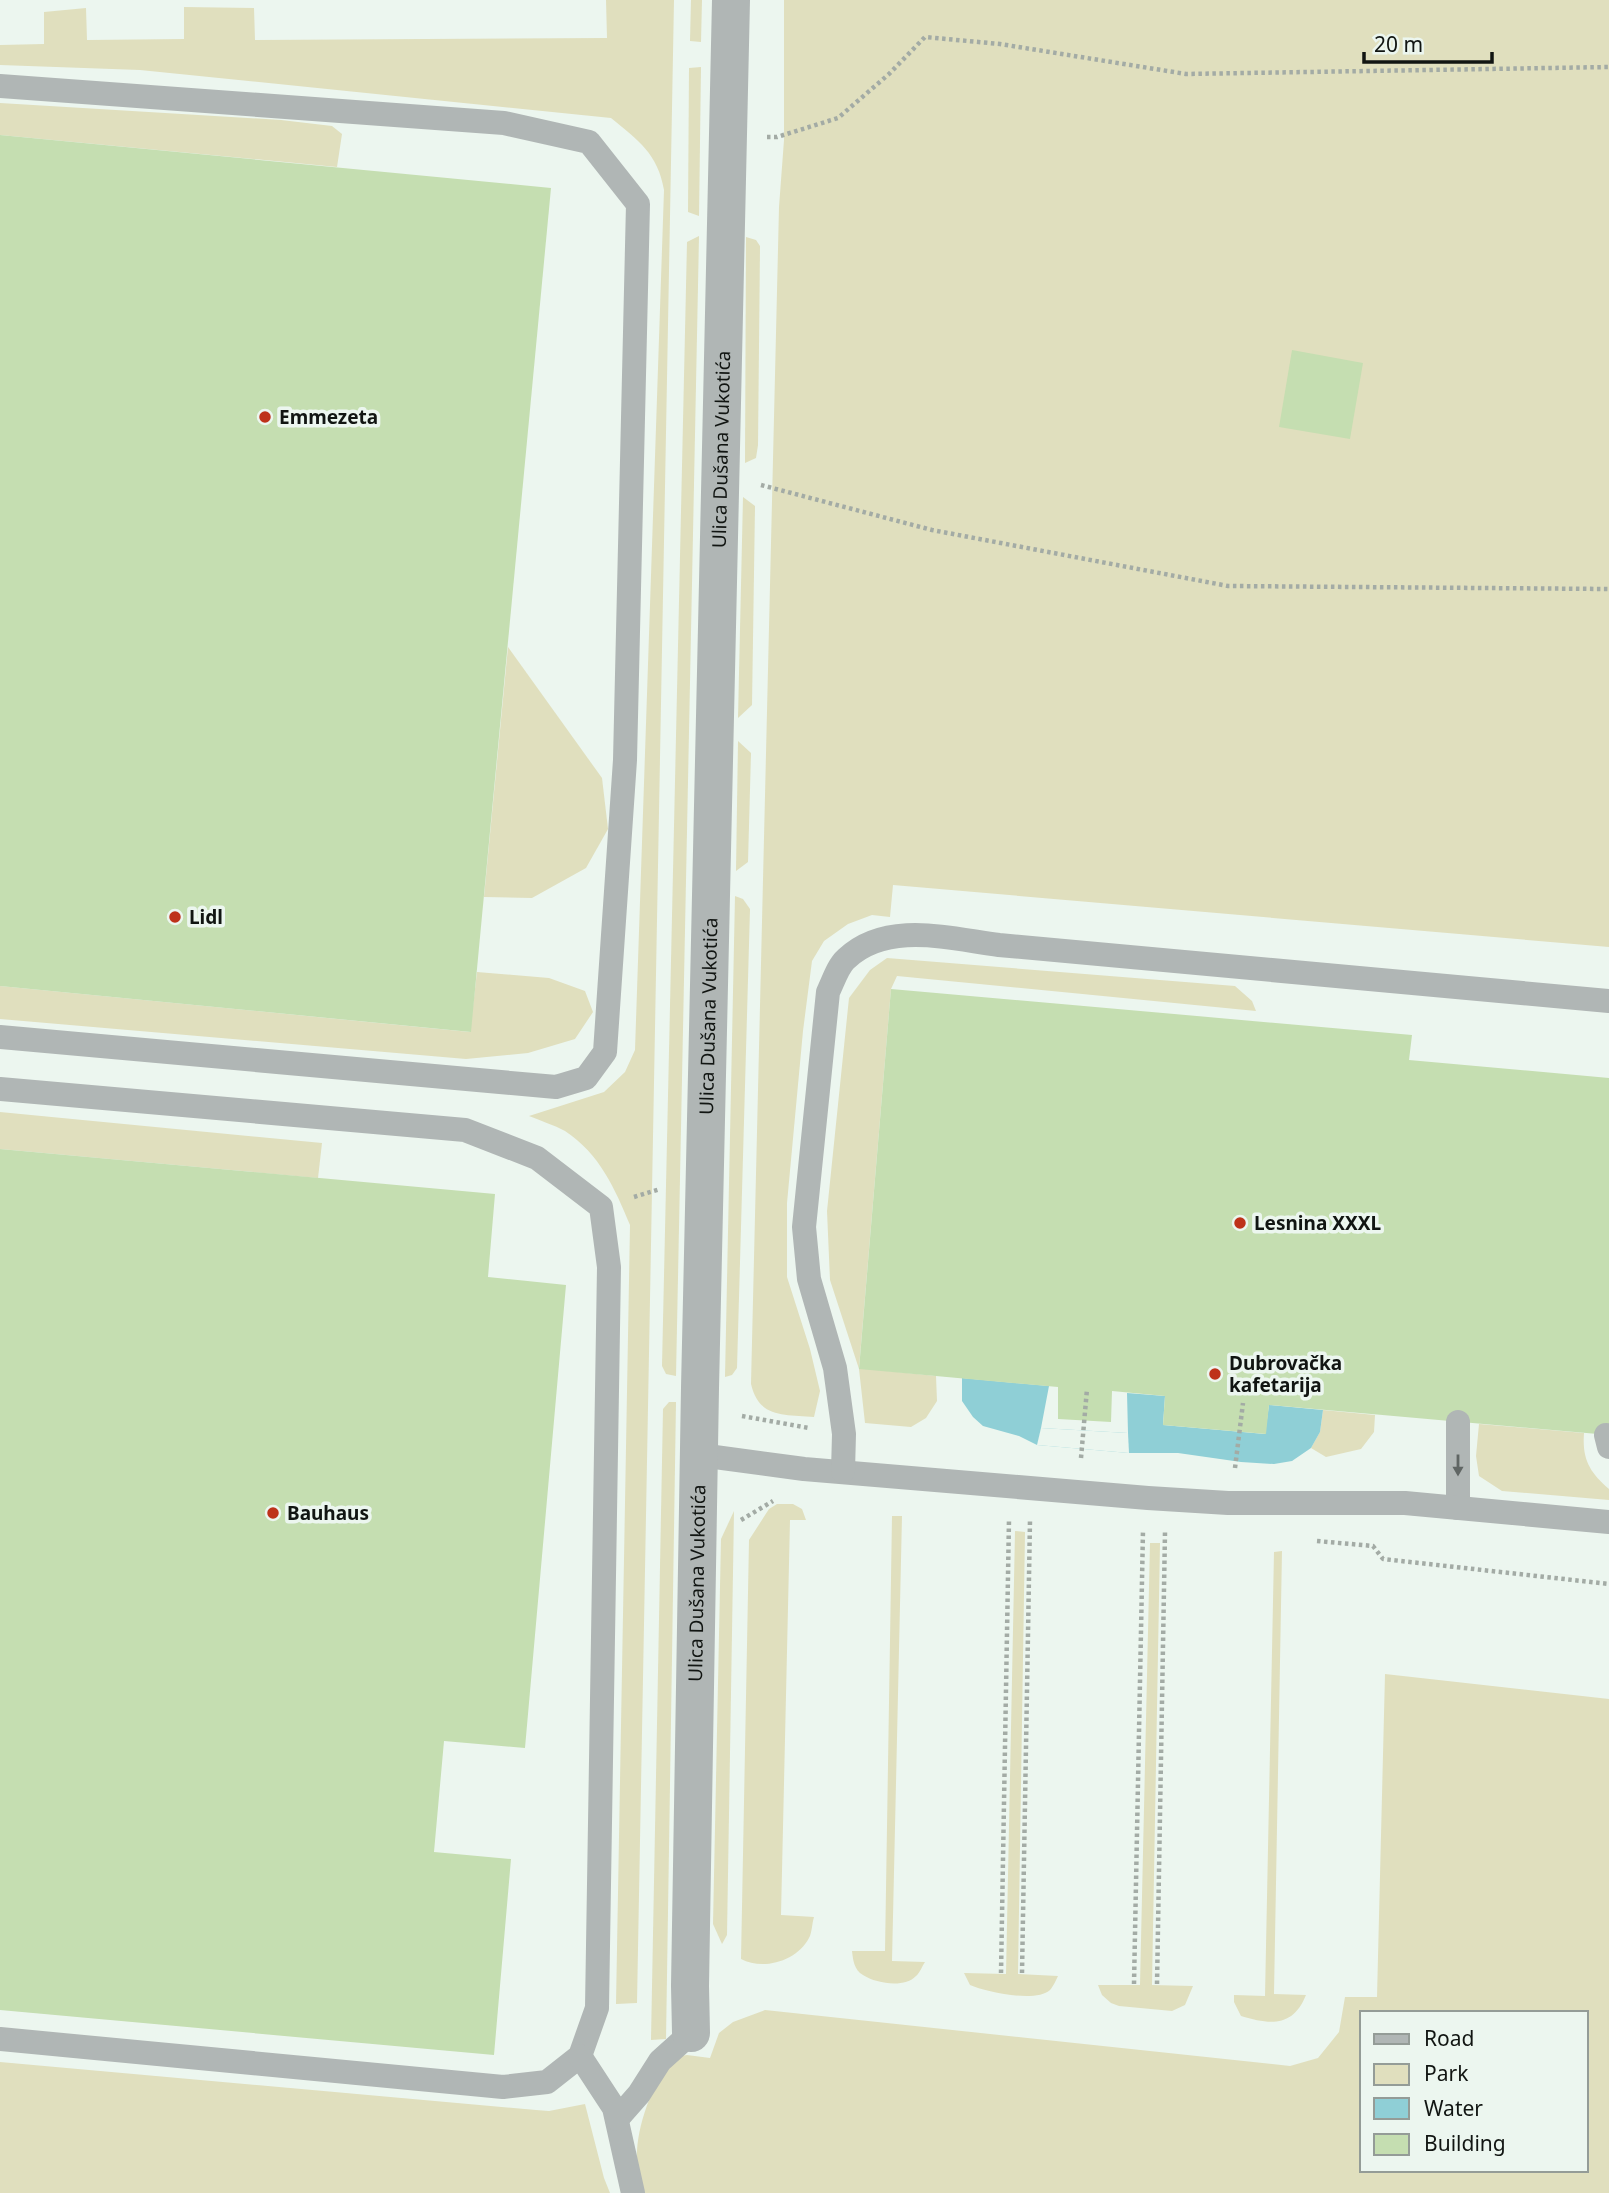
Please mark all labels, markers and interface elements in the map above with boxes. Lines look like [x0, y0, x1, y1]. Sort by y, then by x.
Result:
scale bar [1364, 21, 1492, 65]
text: 20 m [1374, 30, 1423, 58]
street label: Ulica Dušana Vukotića [706, 350, 736, 548]
place label: Emmezeta [279, 404, 378, 430]
marker: Emmezeta [257, 409, 273, 425]
place label: Lidl [189, 904, 223, 930]
marker: Lidl [167, 909, 183, 925]
street label: Ulica Dušana Vukotića [693, 917, 724, 1115]
place label: Lesnina XXXL [1254, 1210, 1381, 1236]
marker: Lesnina XXXL [1232, 1215, 1248, 1231]
place label: Dubrovačka kafetarija [1229, 1350, 1342, 1398]
marker: Dubrovačka kafetarija [1207, 1366, 1223, 1382]
one-way arrow [1452, 1454, 1464, 1476]
street label: Ulica Dušana Vukotića [682, 1484, 711, 1682]
place label: Bauhaus [287, 1500, 369, 1526]
marker: Bauhaus [265, 1505, 281, 1521]
legend [1360, 2011, 1588, 2172]
text: Road [1424, 2024, 1474, 2052]
text: Park [1424, 2059, 1469, 2087]
text: Water [1424, 2094, 1483, 2122]
text: Building [1424, 2129, 1506, 2157]

